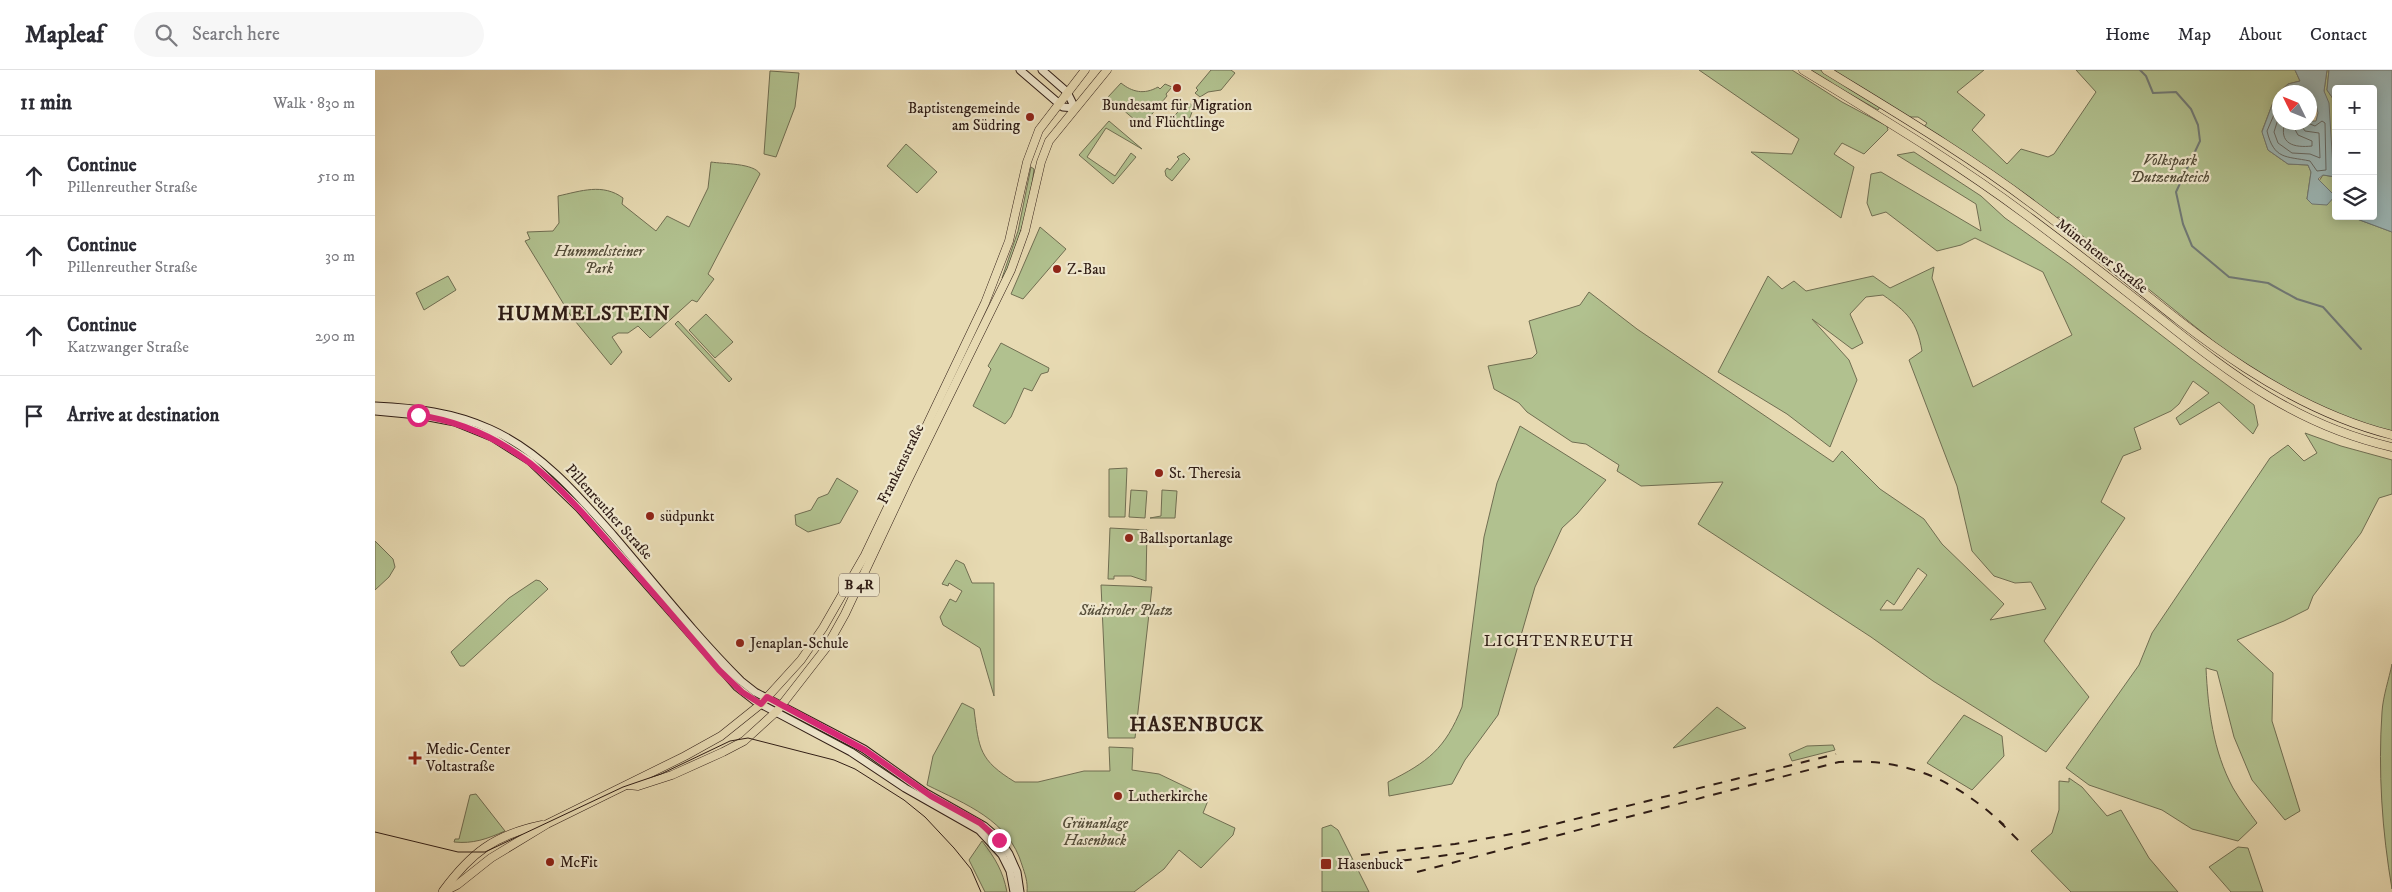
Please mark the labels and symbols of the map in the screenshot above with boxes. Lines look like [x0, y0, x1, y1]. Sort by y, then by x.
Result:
marker: Bundesamt für Migration und Flüchtlinge [1171, 82, 1183, 94]
north arrow [2272, 85, 2317, 130]
place label: Bundesamt für Migration und Flüchtlinge [1102, 96, 1252, 132]
place label: Baptistengemeinde am Südring [908, 99, 1021, 135]
marker: Baptistengemeinde am Südring [1024, 111, 1036, 123]
park label: Volkspark Dutzendteich [2131, 151, 2210, 187]
street label: Münchener Straße [2052, 214, 2152, 298]
park label: Hummelsteiner Park [553, 242, 645, 278]
place label: Z-Bau [1067, 260, 1106, 279]
marker: Z-Bau [1051, 263, 1063, 275]
district label: HUMMELSTEIN [498, 302, 670, 327]
route start [407, 404, 430, 427]
street label: Frankenstraße [873, 421, 929, 507]
street label: Pillenreuther Straße [561, 460, 657, 564]
place label: St. Theresia [1169, 464, 1242, 483]
marker: St. Theresia [1153, 467, 1165, 479]
place label: südpunkt [660, 507, 715, 526]
marker: südpunkt [644, 510, 656, 522]
place label: Ballsportanlage [1139, 529, 1233, 548]
marker: Ballsportanlage [1123, 532, 1135, 544]
road number: B 4R [839, 574, 879, 596]
park label: Südtiroler Platz [1078, 601, 1173, 620]
district label: LICHTENREUTH [1484, 631, 1634, 651]
place label: Jenaplan-Schule [748, 634, 848, 653]
marker: Jenaplan-Schule [734, 637, 746, 649]
district label: HASENBUCK [1130, 713, 1264, 738]
place label: Medic-Center Voltastraße [425, 740, 511, 776]
marker: Medic-Center Voltastraße [408, 751, 422, 765]
place label: Lutherkirche [1128, 787, 1208, 806]
marker: Lutherkirche [1112, 790, 1124, 802]
park label: Grünanlage Hasenbuck [1062, 814, 1129, 850]
route end [988, 829, 1011, 852]
place label: McFit [560, 853, 598, 872]
place label: Hasenbuck [1337, 855, 1404, 874]
marker: McFit [544, 856, 556, 868]
marker: Hasenbuck [1319, 857, 1333, 871]

